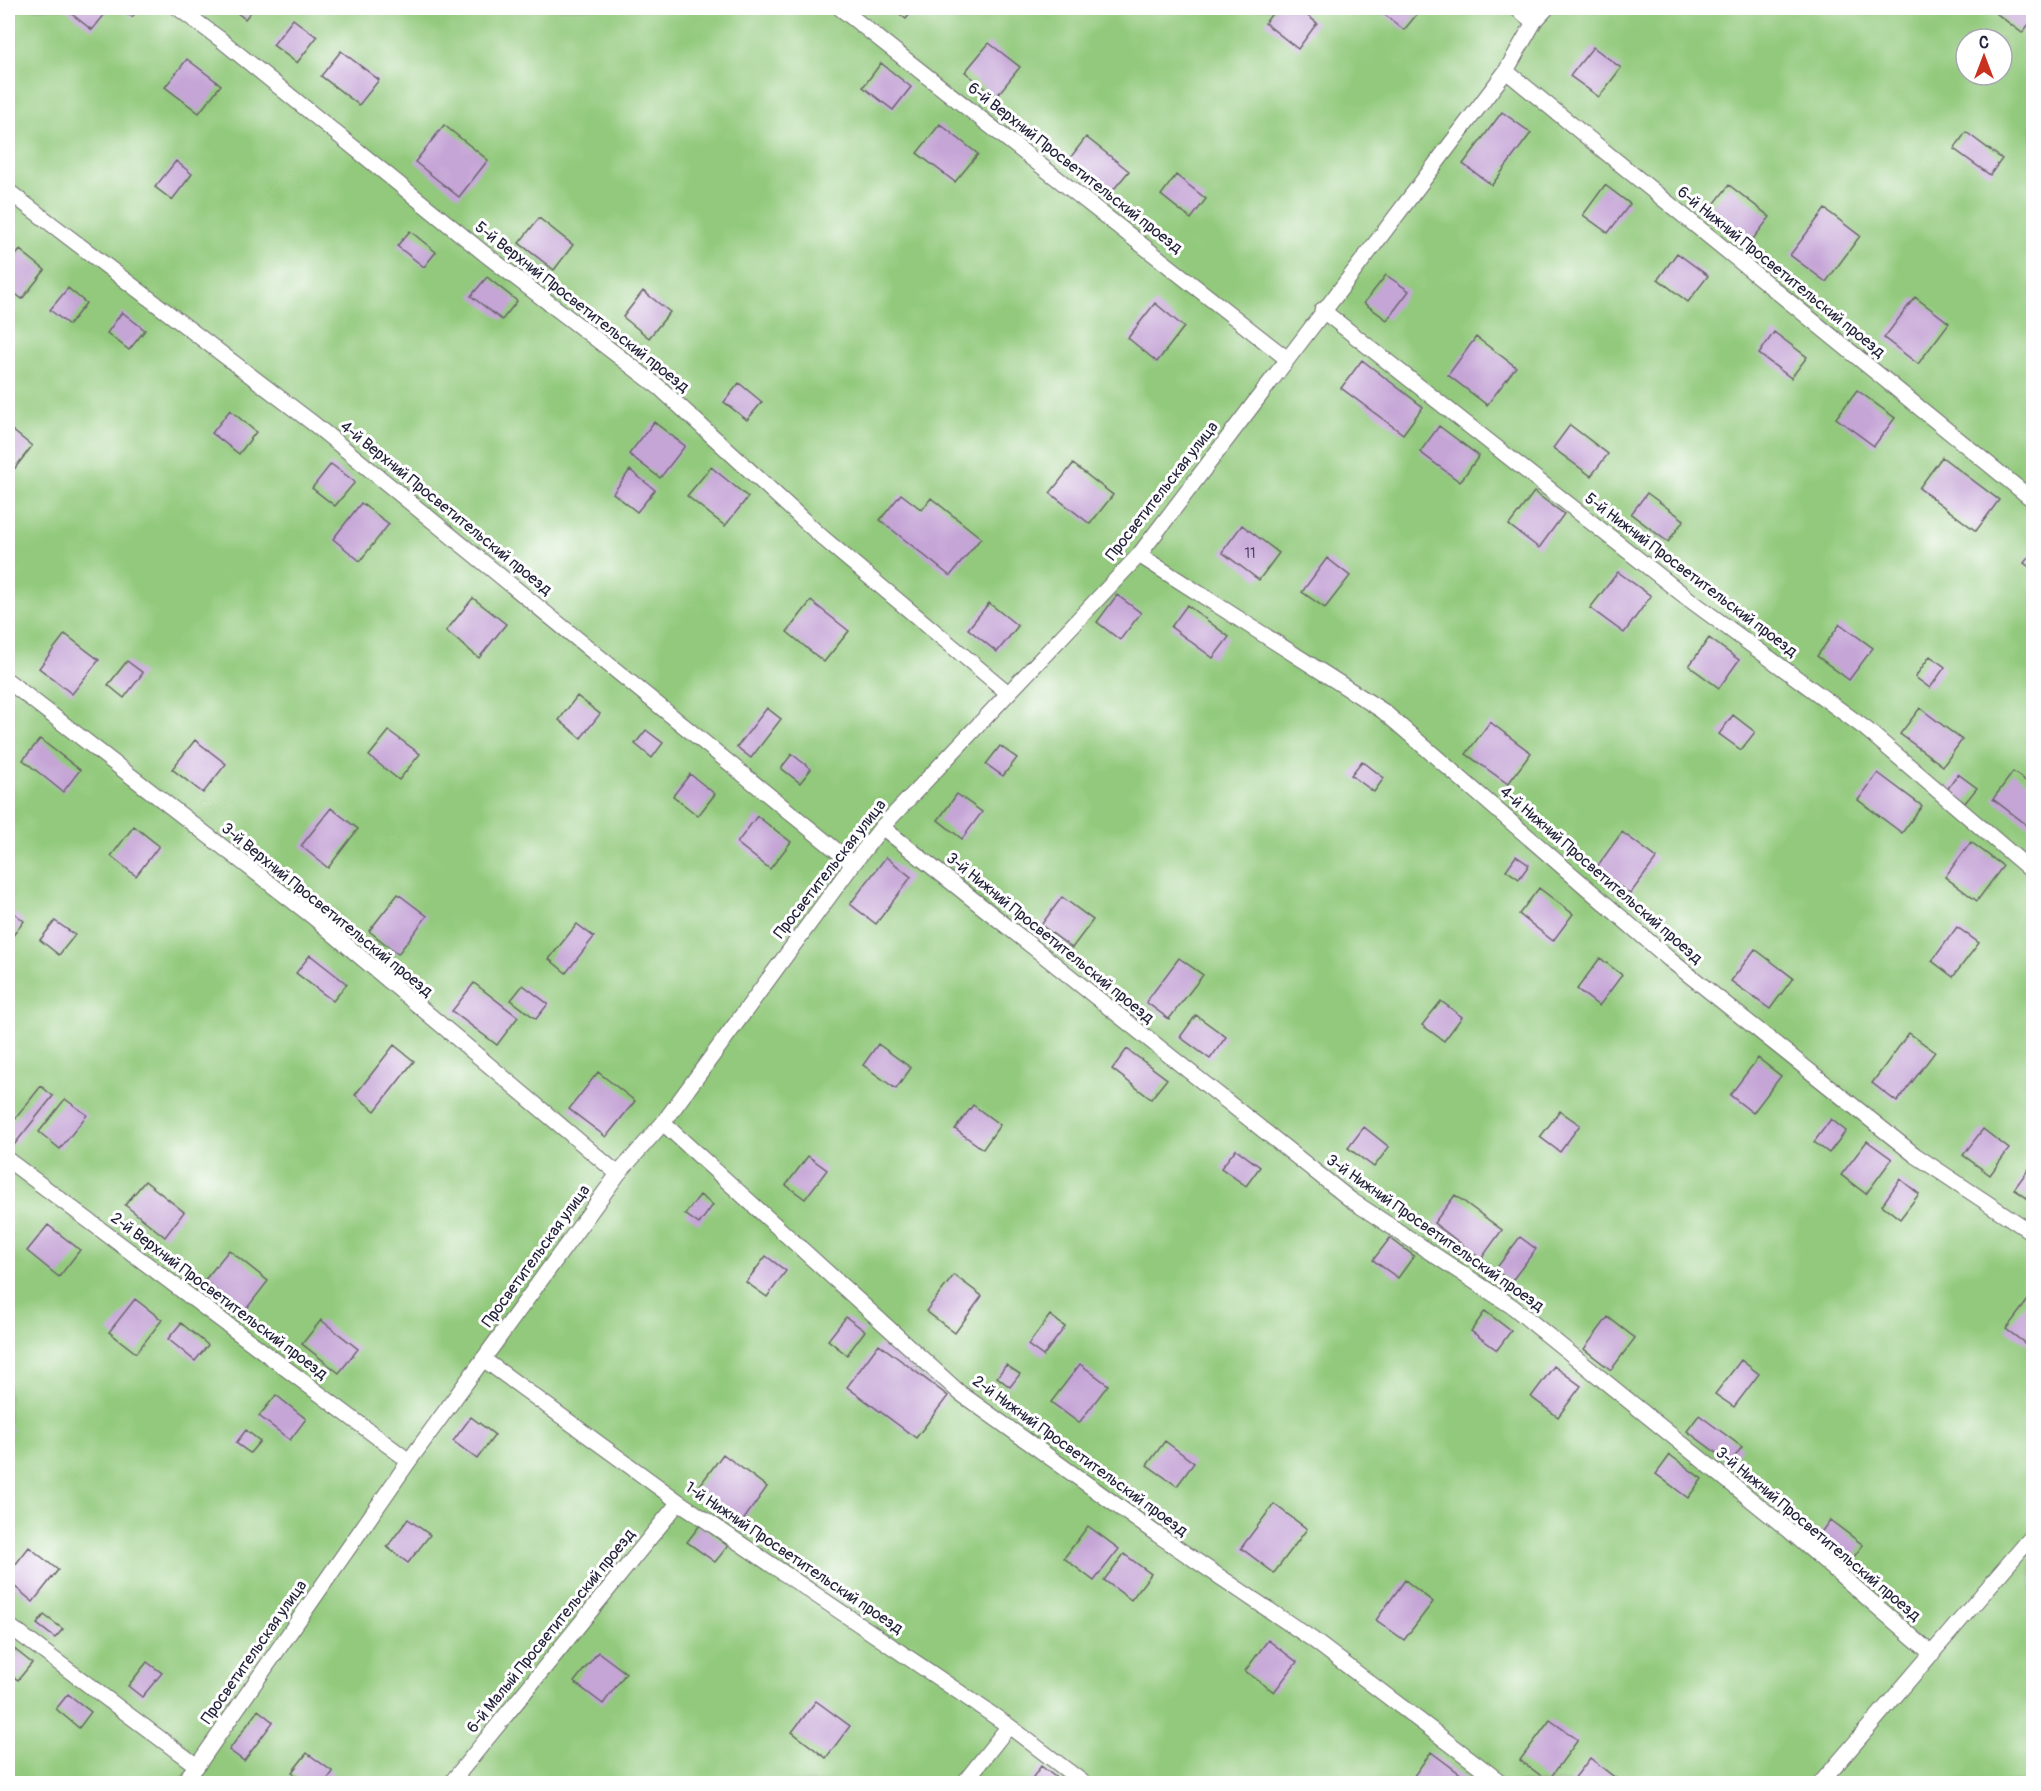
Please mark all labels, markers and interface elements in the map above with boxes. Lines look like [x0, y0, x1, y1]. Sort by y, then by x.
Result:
north arrow [1954, 27, 2014, 87]
text: С [1979, 33, 1989, 53]
street label: 6-й Верхний Просветительский проезд [964, 78, 1187, 258]
street label: 6-й Нижний Просветительский проезд [1673, 182, 1889, 362]
street label: 5-й Верхний Просветительский проезд [471, 217, 693, 397]
street label: 4-й Верхний Просветительский проезд [336, 416, 556, 600]
street label: Просветительская улица [1101, 417, 1223, 565]
street label: 5-й Нижний Просветительский проезд [1581, 488, 1802, 662]
house number: 11 [1245, 545, 1255, 562]
street label: 4-й Нижний Просветительский проезд [1496, 782, 1707, 969]
street label: Просветительская улица [769, 795, 891, 943]
street label: 3-й Верхний Просветительский проезд [217, 818, 437, 1002]
street label: 3-й Нижний Просветительский проезд [942, 848, 1158, 1028]
street label: 3-й Нижний Просветительский проезд [1322, 1150, 1548, 1316]
street label: Просветительская улица [478, 1181, 594, 1331]
street label: 2-й Верхний Просветительский проезд [107, 1208, 332, 1384]
street label: 2-й Нижний Просветительский проезд [968, 1371, 1192, 1541]
street label: 3-й Нижний Просветительский проезд [1712, 1442, 1925, 1626]
street label: 1-й Нижний Просветительский проезд [681, 1477, 907, 1639]
street label: 6-й Малый Просветительский проезд [462, 1525, 640, 1737]
street label: Просветительская улица [197, 1576, 311, 1728]

